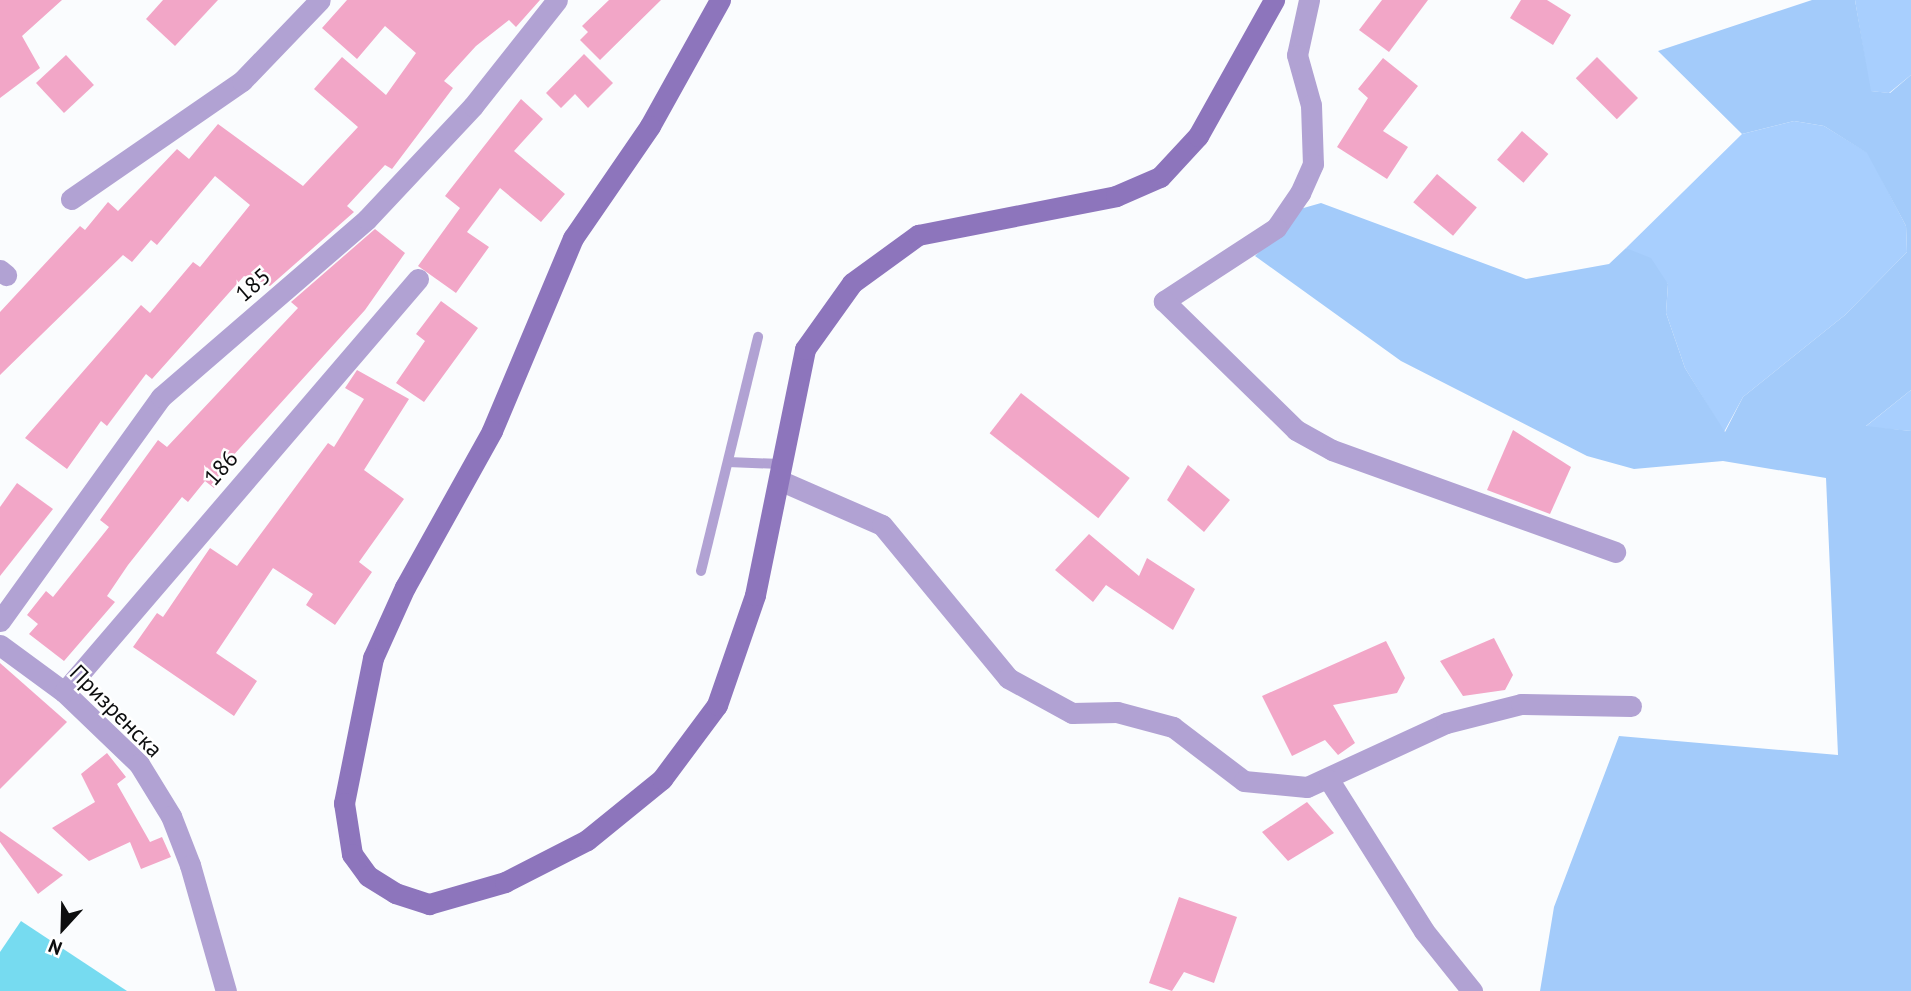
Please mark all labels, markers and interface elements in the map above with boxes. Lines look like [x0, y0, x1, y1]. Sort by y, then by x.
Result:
street label: 185 [230, 262, 276, 308]
street label: 186 [198, 445, 244, 491]
street label: Призренска [64, 659, 168, 763]
north arrow [28, 893, 98, 963]
text: N [45, 934, 65, 961]

